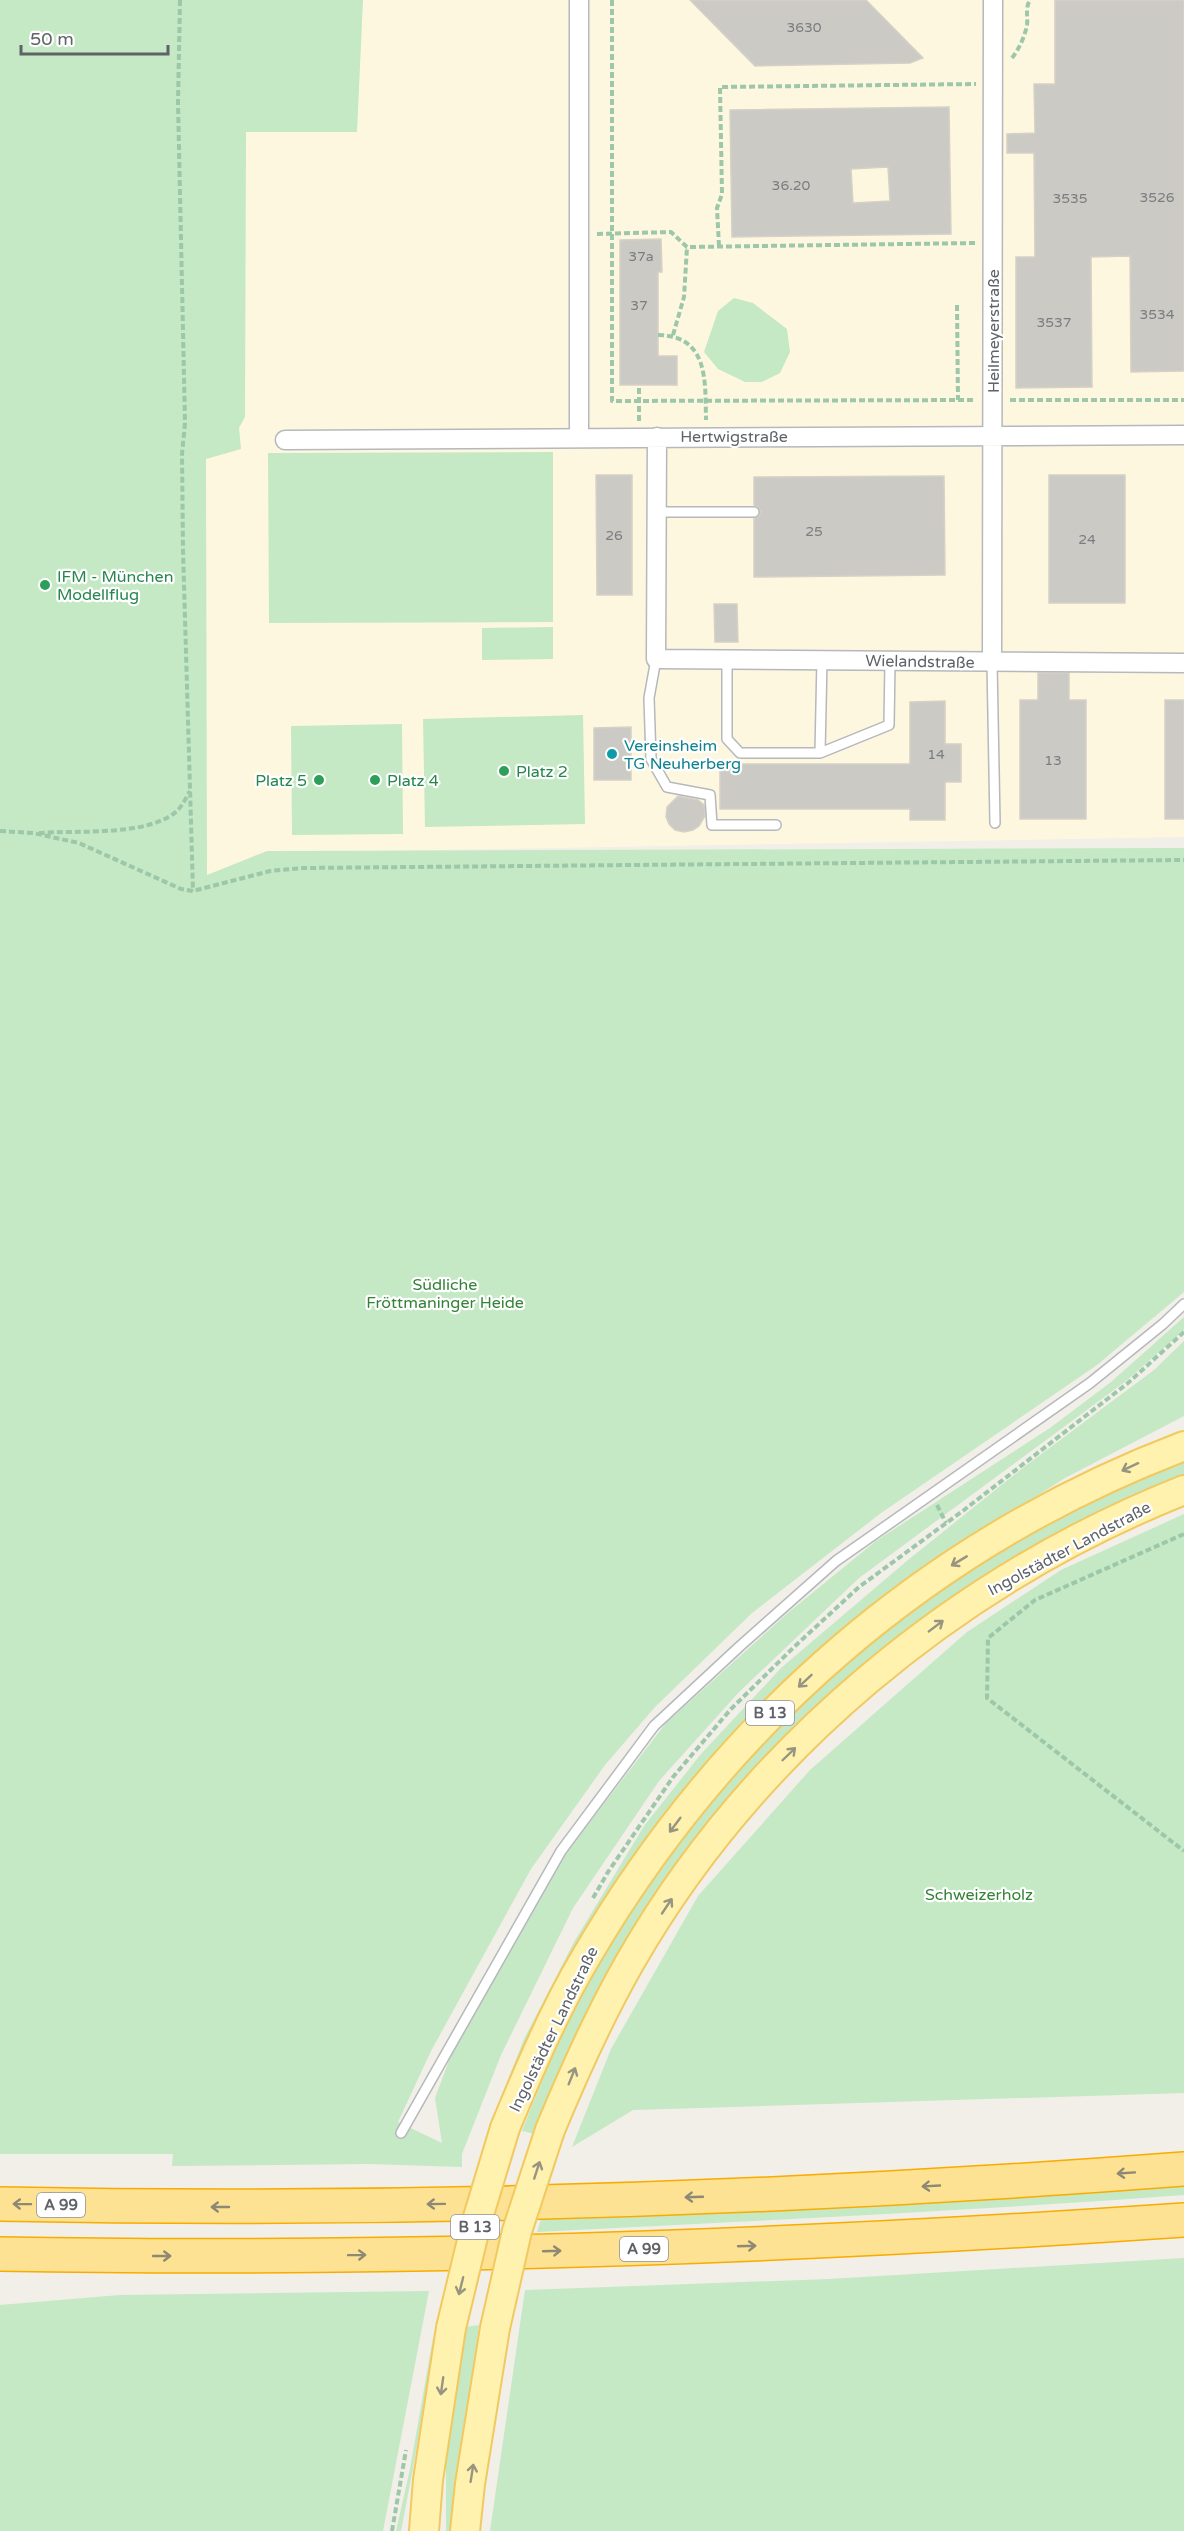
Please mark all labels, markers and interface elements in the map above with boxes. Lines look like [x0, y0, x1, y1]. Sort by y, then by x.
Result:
scale bar [21, 18, 168, 56]
house number: 3630 [786, 19, 822, 36]
text: 50 m [30, 28, 74, 50]
house number: 36.20 [772, 177, 811, 194]
house number: 3526 [1139, 189, 1175, 206]
house number: 3535 [1052, 190, 1088, 207]
house number: 37a [628, 248, 654, 265]
street label: Heilmeyerstraße [984, 269, 1004, 393]
house number: 37 [630, 297, 648, 314]
house number: 3534 [1139, 306, 1175, 323]
house number: 3537 [1036, 314, 1072, 331]
street label: Hertwigstraße [680, 427, 788, 447]
house number: 25 [805, 523, 823, 540]
house number: 26 [605, 527, 623, 544]
house number: 24 [1078, 531, 1096, 548]
place label: IFM - München Modellflug [57, 567, 173, 605]
marker: IFM - München Modellflug [38, 578, 52, 592]
street label: Wielandstraße [865, 651, 975, 673]
place label: Vereinsheim TG Neuherberg [624, 736, 741, 774]
house number: 14 [927, 746, 945, 763]
marker: Vereinsheim TG Neuherberg [605, 747, 619, 761]
house number: 13 [1044, 752, 1062, 769]
place label: Platz 2 [516, 762, 568, 782]
marker: Platz 2 [497, 764, 511, 778]
place label: Platz 5 [255, 771, 307, 791]
place label: Platz 4 [387, 771, 439, 791]
marker: Platz 5 [312, 773, 326, 787]
marker: Platz 4 [368, 773, 382, 787]
park label: Südliche Fröttmaninger Heide [366, 1275, 524, 1313]
one-way arrow [1121, 1462, 1139, 1474]
street label: Ingolstädter Landstraße [985, 1497, 1154, 1600]
one-way arrow [951, 1555, 968, 1567]
one-way arrow [927, 1620, 943, 1633]
one-way arrow [798, 1674, 813, 1688]
road number: B 13 [746, 1701, 794, 1725]
one-way arrow [781, 1747, 796, 1761]
one-way arrow [669, 1817, 681, 1833]
park label: Schweizerholz [925, 1885, 1033, 1905]
one-way arrow [661, 1898, 673, 1915]
street label: Ingolstädter Landstraße [505, 1943, 603, 2116]
one-way arrow [567, 2067, 578, 2086]
one-way arrow [532, 2161, 543, 2180]
one-way arrow [1116, 2168, 1136, 2179]
one-way arrow [922, 2181, 942, 2192]
one-way arrow [685, 2191, 705, 2202]
road number: A 99 [37, 2193, 85, 2217]
one-way arrow [427, 2198, 447, 2210]
one-way arrow [12, 2199, 32, 2210]
one-way arrow [210, 2201, 230, 2213]
road number: B 13 [451, 2215, 499, 2239]
road number: A 99 [620, 2237, 668, 2261]
one-way arrow [737, 2240, 757, 2251]
one-way arrow [542, 2246, 562, 2257]
one-way arrow [347, 2249, 367, 2261]
one-way arrow [152, 2250, 172, 2262]
one-way arrow [454, 2276, 466, 2295]
one-way arrow [437, 2376, 448, 2395]
one-way arrow [467, 2464, 478, 2483]

